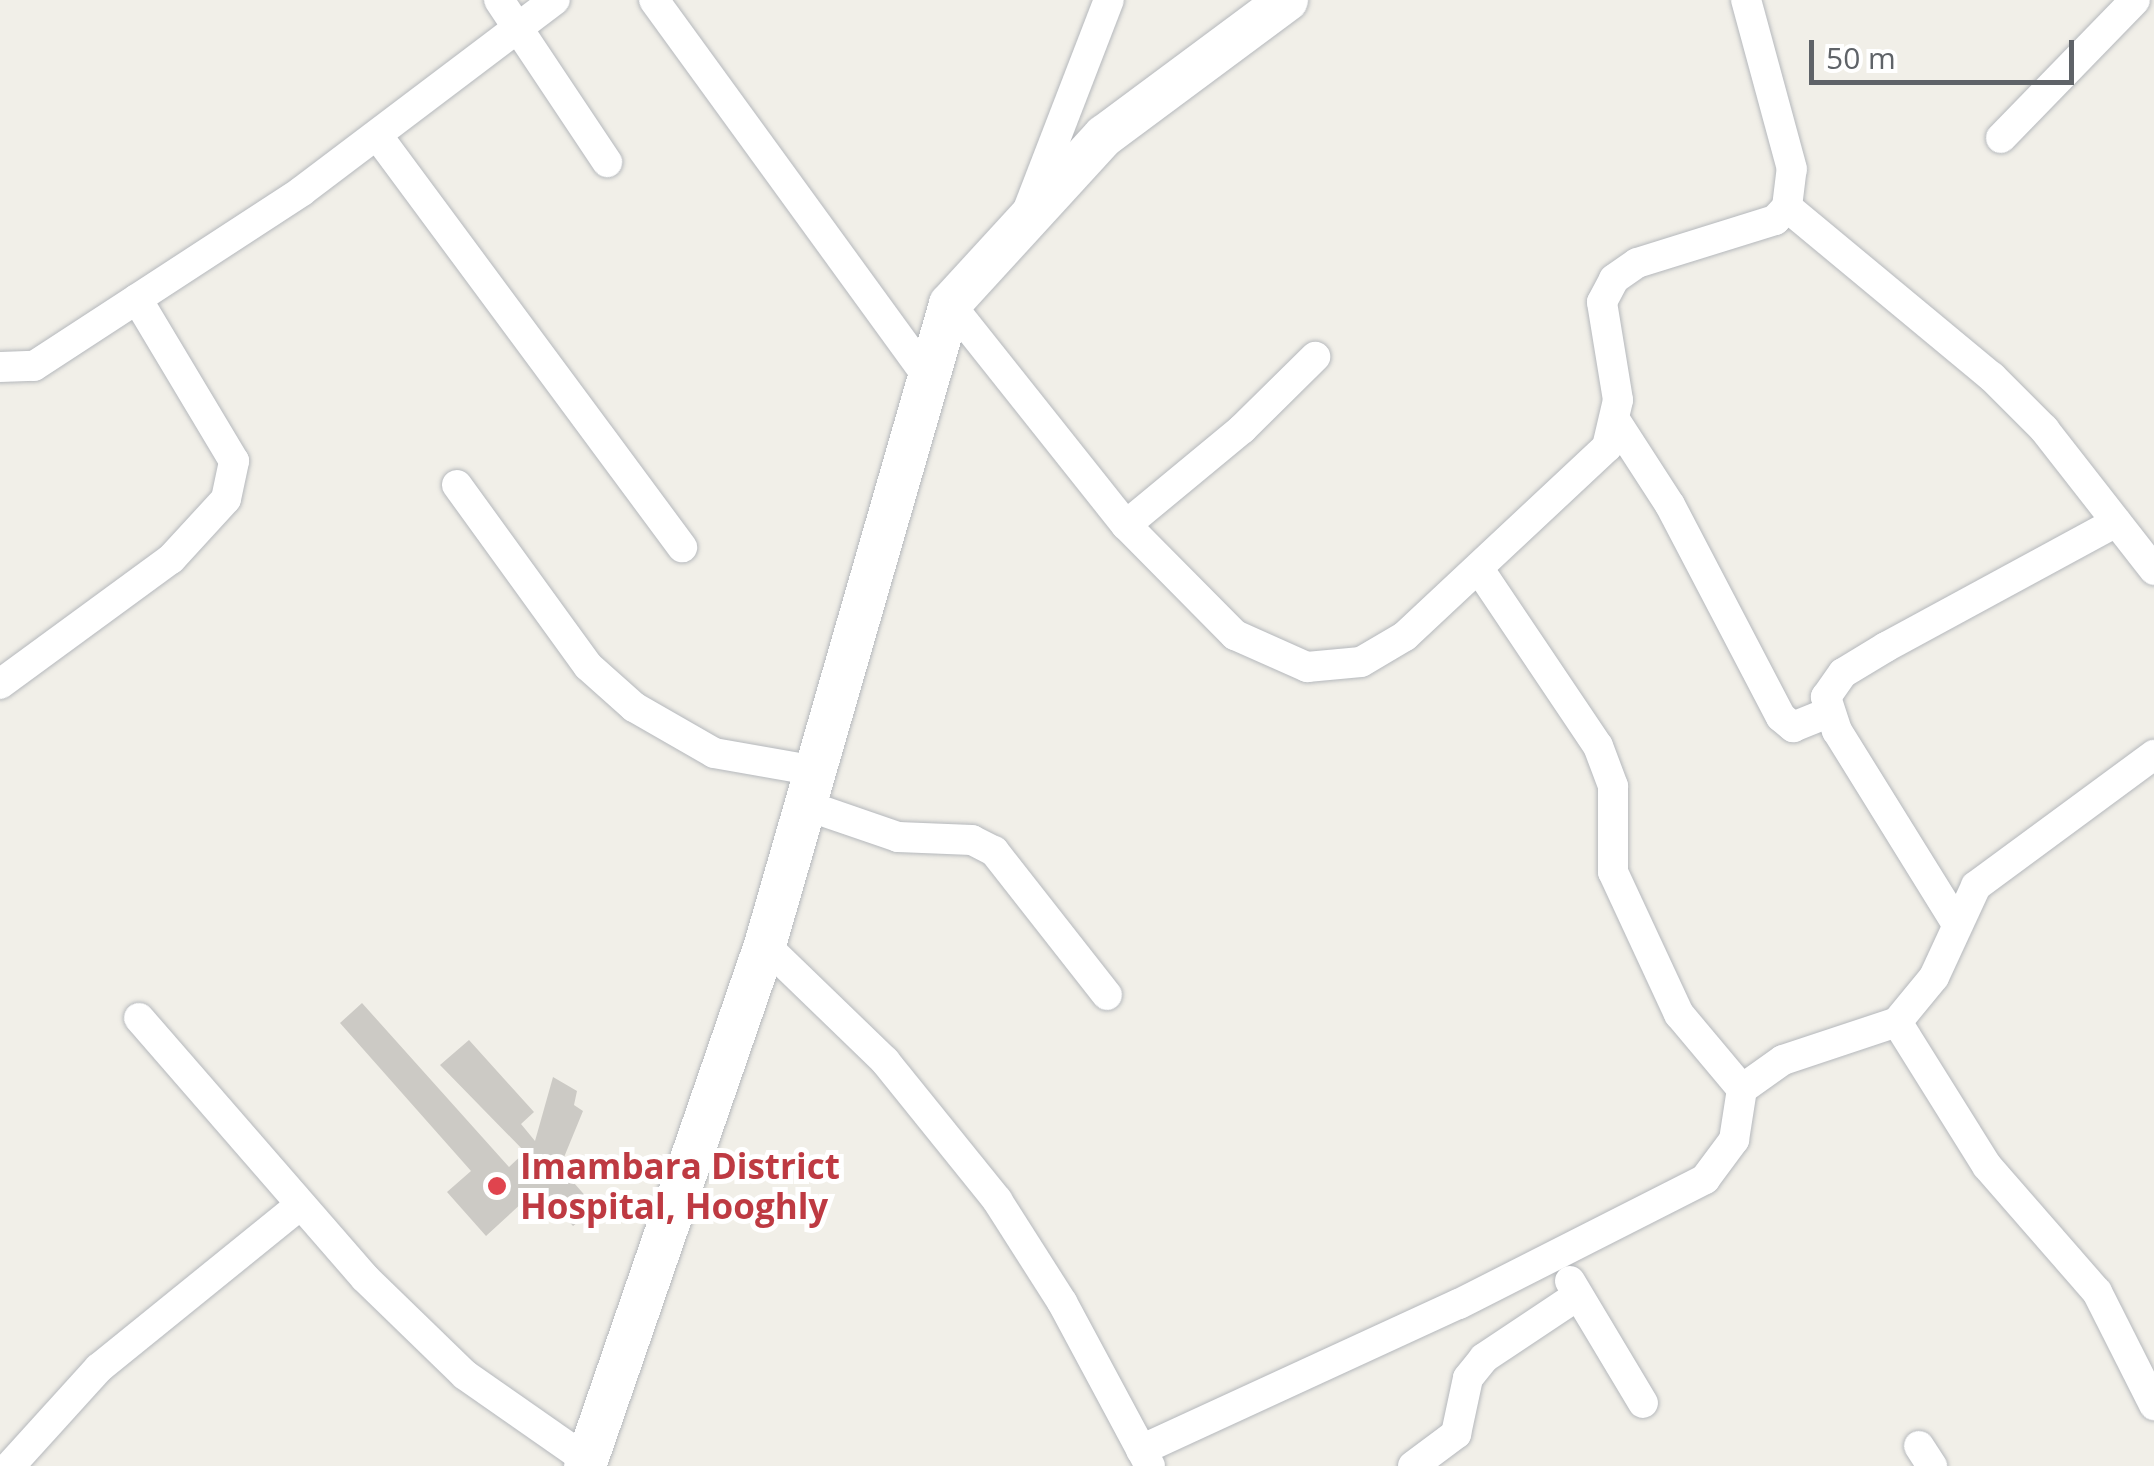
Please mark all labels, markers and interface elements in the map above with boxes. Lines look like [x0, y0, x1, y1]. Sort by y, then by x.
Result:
scale bar [1814, 20, 2079, 82]
text: 50 m [1826, 37, 1896, 78]
place label: Imambara District Hospital, Hooghly [520, 1145, 840, 1227]
marker: Imambara District Hospital, Hooghly [484, 1173, 510, 1199]

